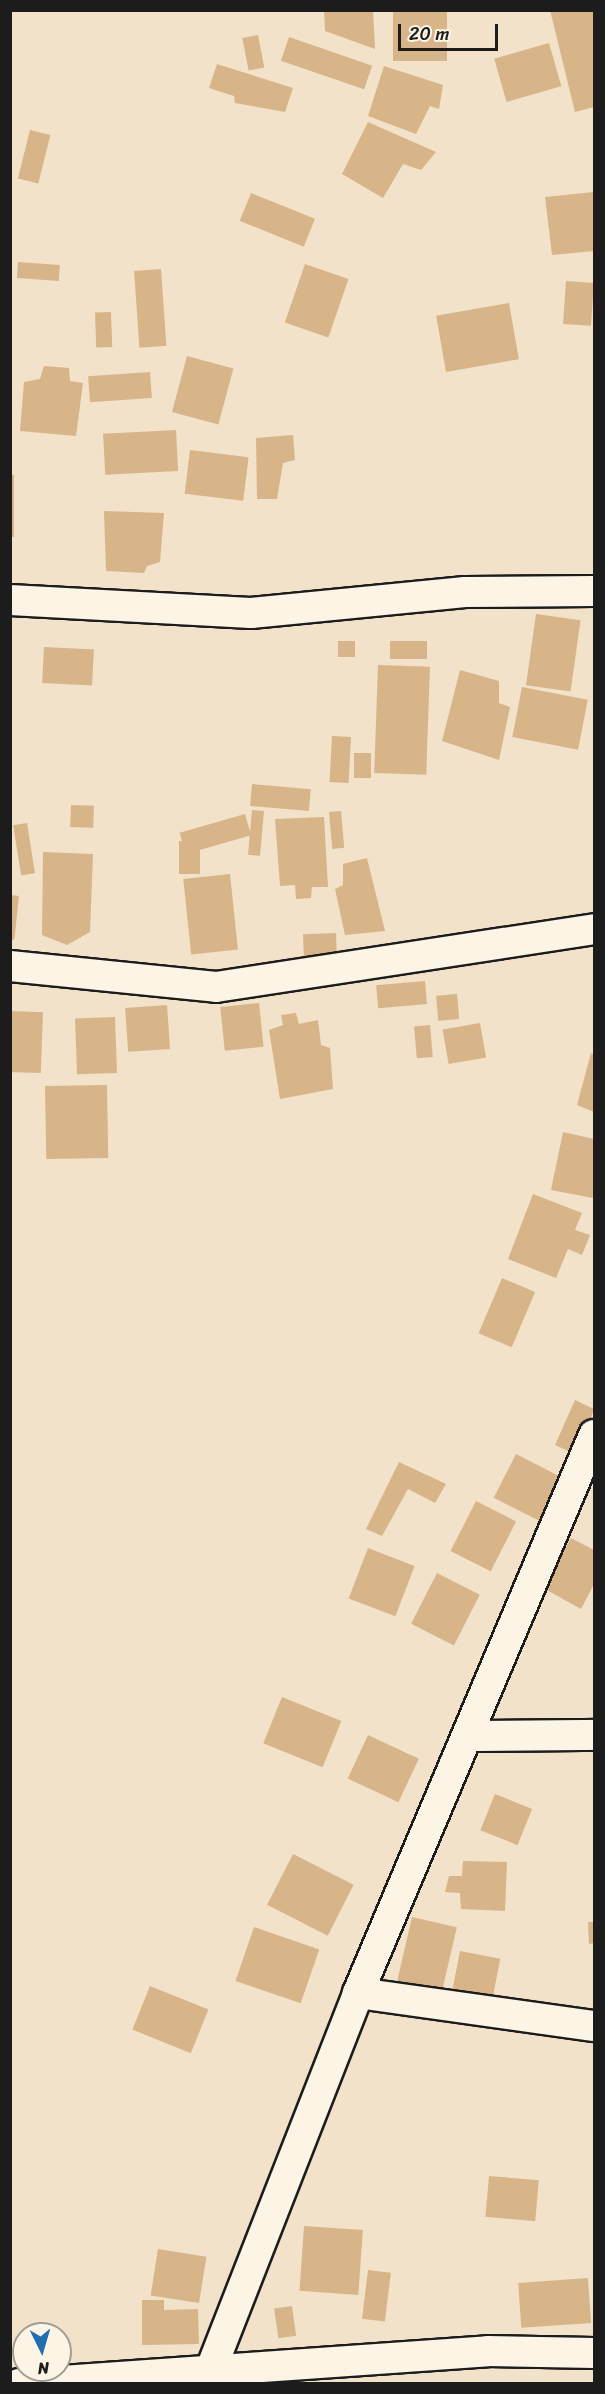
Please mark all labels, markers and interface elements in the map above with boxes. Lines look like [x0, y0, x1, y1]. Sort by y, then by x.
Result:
scale bar [401, 12, 502, 50]
text: 20 m [409, 18, 449, 50]
north arrow [12, 2322, 72, 2382]
text: N [37, 2354, 50, 2383]

